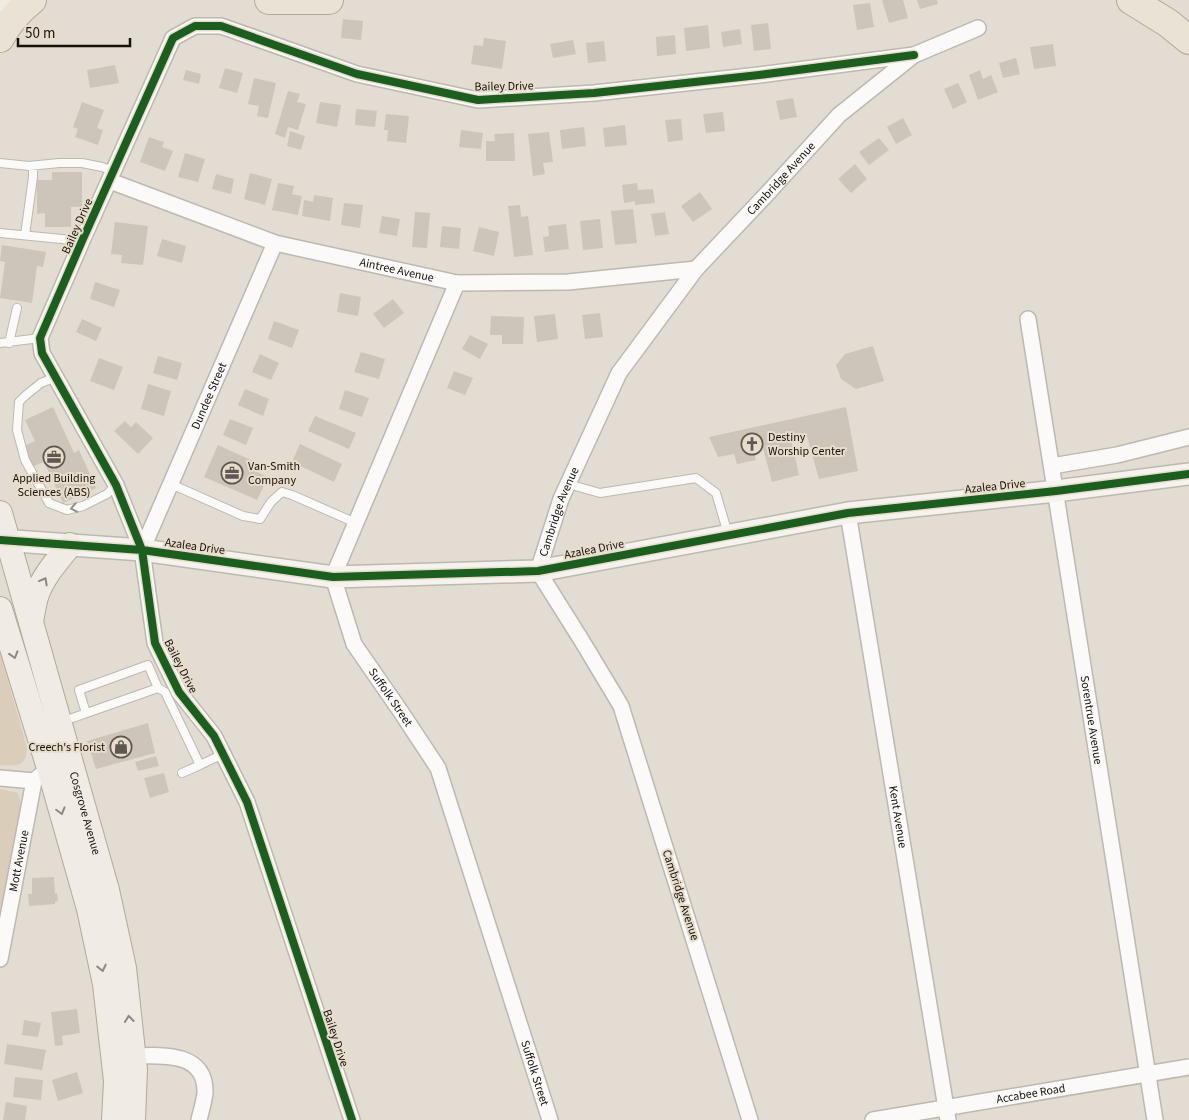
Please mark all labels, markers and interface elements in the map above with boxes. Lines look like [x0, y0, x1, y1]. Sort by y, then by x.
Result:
scale bar [18, 15, 130, 47]
text: 50 m [25, 23, 55, 44]
street label: Bailey Drive [474, 77, 534, 96]
street label: Cambridge Avenue [743, 138, 820, 219]
street label: Bailey Drive [58, 196, 97, 257]
street label: Aintree Avenue [358, 254, 435, 287]
street label: Dundee Street [187, 360, 231, 432]
place label: Destiny Worship Center [768, 429, 846, 460]
church icon: Destiny Worship Center [740, 432, 764, 456]
office icon: Applied Building Sciences (ABS) [42, 445, 66, 469]
place label: Van-Smith Company [248, 458, 300, 489]
office icon: Van-Smith Company [220, 461, 244, 485]
street label: Cambridge Avenue [535, 464, 584, 559]
place label: Applied Building Sciences (ABS) [13, 470, 95, 501]
street label: Azalea Drive [964, 475, 1026, 498]
one-way arrow [70, 502, 79, 513]
street label: Azalea Drive [164, 534, 226, 559]
street label: Azalea Drive [563, 535, 626, 564]
one-way arrow [38, 577, 48, 586]
street label: Bailey Drive [160, 636, 202, 696]
one-way arrow [9, 651, 19, 659]
street label: Suffolk Street [364, 665, 416, 730]
street label: Sorentrue Avenue [1076, 674, 1107, 766]
shop icon: Creech's Florist [109, 735, 133, 759]
place label: Creech's Florist [29, 739, 105, 756]
street label: Cosgrove Avenue [65, 770, 105, 857]
street label: Kent Avenue [884, 785, 911, 849]
one-way arrow [56, 806, 66, 814]
street label: Mott Avenue [5, 829, 33, 893]
street label: Cambridge Avenue [658, 848, 703, 943]
one-way arrow [96, 964, 107, 973]
street label: Bailey Drive [318, 1007, 353, 1069]
one-way arrow [124, 1015, 135, 1023]
street label: Suffolk Street [516, 1038, 553, 1108]
street label: Accabee Road [995, 1080, 1067, 1108]

